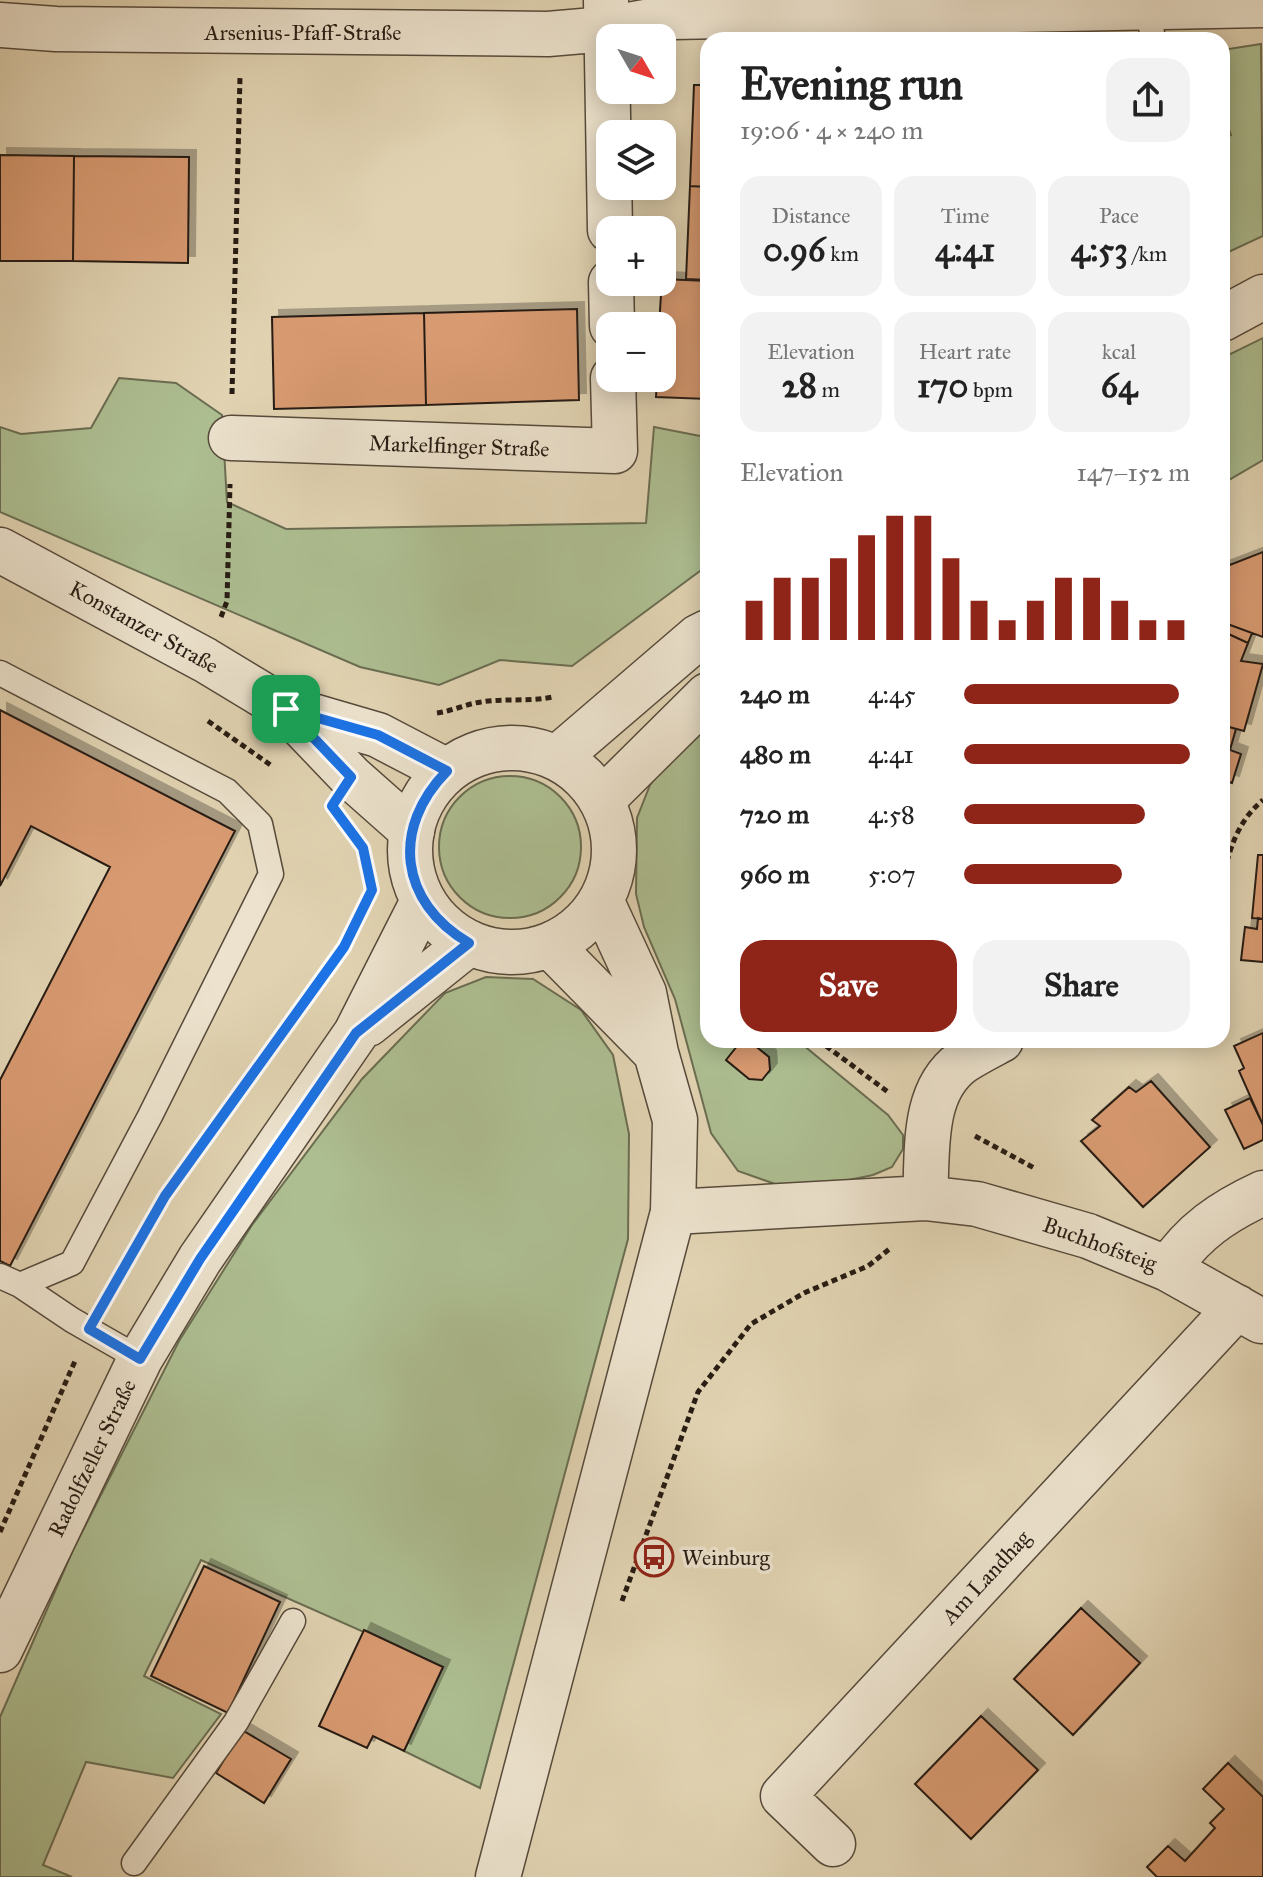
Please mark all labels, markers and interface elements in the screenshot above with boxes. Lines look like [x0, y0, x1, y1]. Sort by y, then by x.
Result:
street label: Arsenius-Pfaff-Straße [204, 19, 401, 46]
north arrow [596, 24, 676, 104]
map controls [596, 24, 676, 392]
text: Evening run [740, 57, 963, 111]
button: share [1106, 58, 1190, 142]
text: 19:06 · 4 × 240 m [740, 114, 923, 146]
button: layers [596, 120, 676, 200]
text: Distance [772, 202, 850, 229]
text: Time [941, 202, 989, 229]
text: Pace [1099, 202, 1139, 229]
button: + [596, 216, 676, 296]
text: 0.96 [763, 229, 826, 270]
text: 4:41 [935, 229, 995, 270]
text: 4:53 [1071, 229, 1128, 270]
text: km [826, 240, 859, 267]
text: /km [1128, 240, 1167, 267]
button: − [596, 312, 676, 392]
text: Elevation [767, 338, 855, 365]
text: Heart rate [919, 338, 1011, 365]
text: kcal [1102, 338, 1136, 365]
text: 28 [782, 365, 817, 406]
text: 170 [917, 365, 968, 406]
text: 64 [1101, 365, 1137, 406]
text: m [817, 376, 840, 403]
text: bpm [968, 376, 1013, 403]
street label: Markelfinger Straße [368, 429, 550, 463]
text: Elevation [740, 456, 843, 488]
text: 147–152 m [1076, 456, 1190, 488]
street label: Konstanzer Straße [65, 575, 223, 679]
pin [252, 675, 320, 743]
text: 240 m [740, 678, 810, 710]
text: 4:45 [868, 678, 916, 710]
icon: arrive [264, 687, 308, 731]
text: 480 m [740, 738, 811, 770]
text: 4:41 [868, 738, 914, 770]
text: 720 m [740, 798, 809, 830]
text: 4:58 [868, 798, 915, 830]
text: 960 m [740, 858, 810, 890]
text: 5:07 [868, 858, 916, 890]
button: Save [740, 940, 957, 1032]
button: Share [973, 940, 1190, 1032]
street label: Buchhofsteig [1039, 1211, 1162, 1277]
street label: Radolfzeller Straße [42, 1375, 142, 1541]
street label: Am Landhag [935, 1524, 1037, 1630]
bus stop icon: Weinburg [633, 1536, 675, 1578]
place label: Weinburg [682, 1544, 771, 1571]

